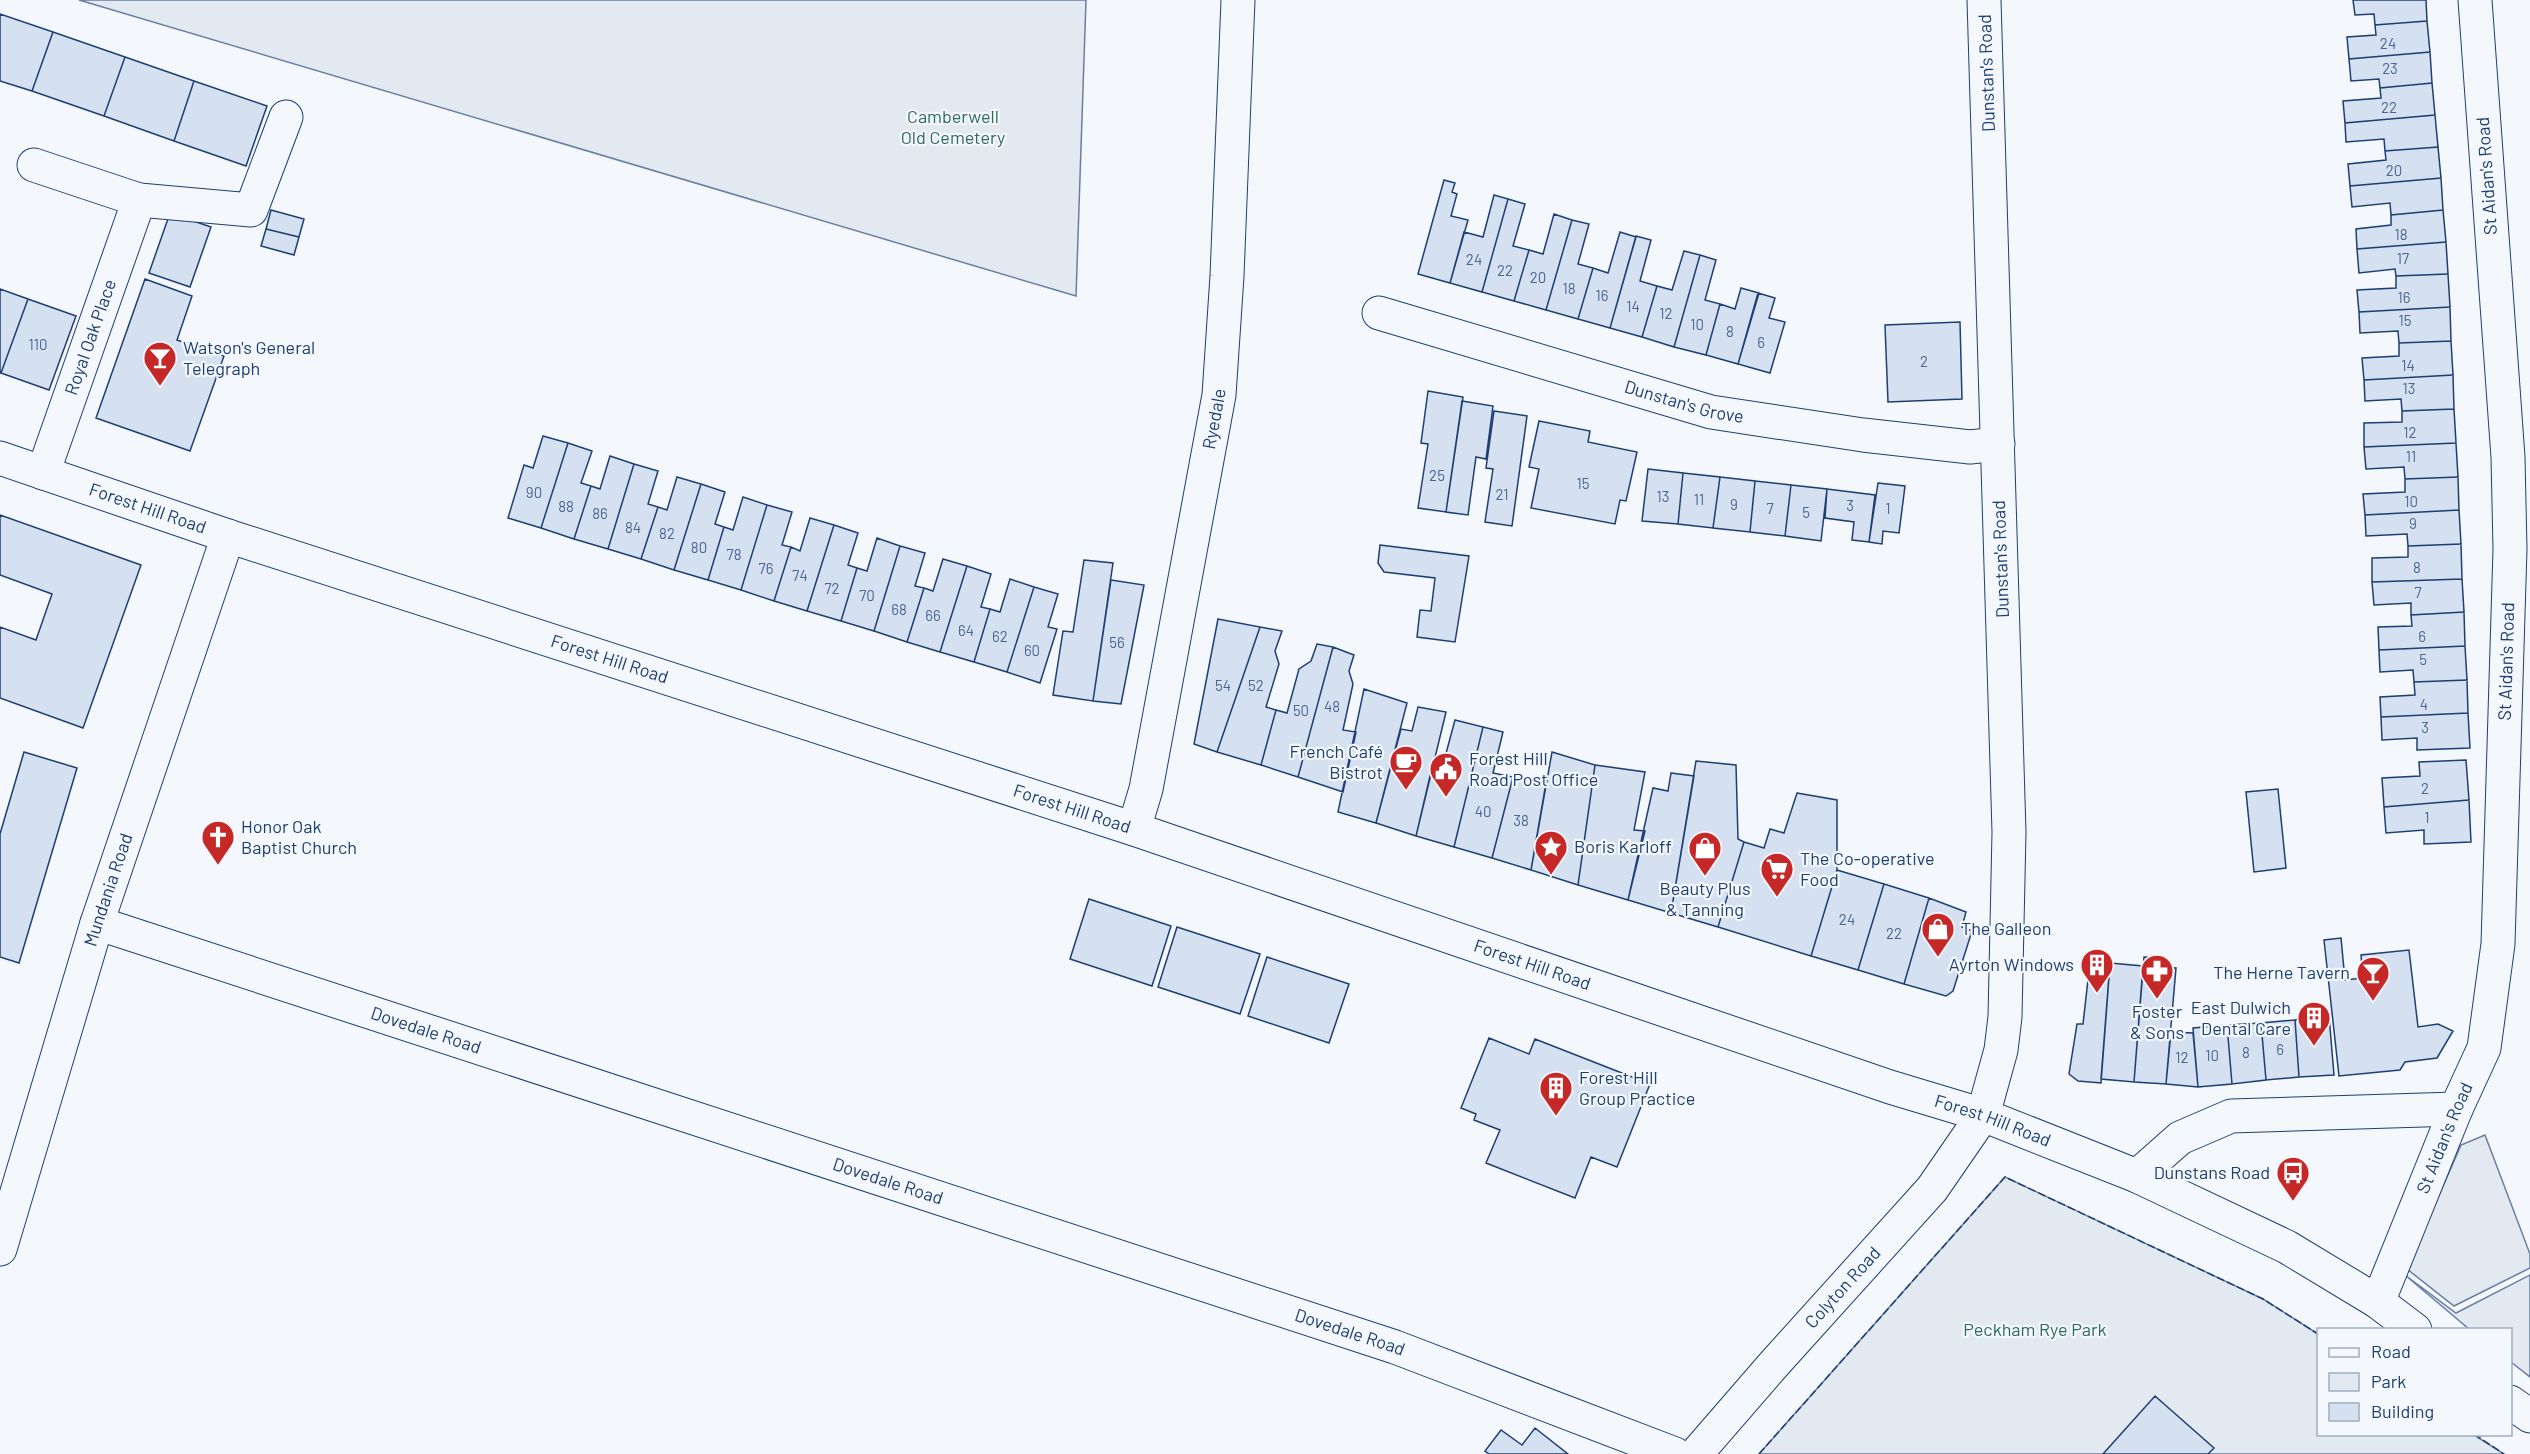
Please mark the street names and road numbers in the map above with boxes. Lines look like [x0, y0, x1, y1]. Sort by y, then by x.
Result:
street label: Dunstan's Road [1973, 14, 1999, 132]
street label: St Aidan's Road [2471, 116, 2501, 236]
street label: Royal Oak Place [59, 276, 120, 398]
street label: Dunstan's Grove [1622, 375, 1745, 427]
street label: Ryedale [1197, 388, 1229, 451]
street label: Forest Hill Road [87, 477, 209, 538]
street label: Dunstan's Road [1987, 500, 2013, 618]
street label: St Aidan's Road [2493, 602, 2518, 721]
street label: Forest Hill Road [548, 629, 671, 688]
street label: Forest Hill Road [1011, 779, 1134, 837]
street label: Mundania Road [79, 830, 137, 949]
street label: Forest Hill Road [1471, 934, 1594, 994]
street label: Dovedale Road [368, 1001, 484, 1058]
street label: St Aidan's Road [2411, 1079, 2477, 1197]
street label: Forest Hill Road [1932, 1089, 2054, 1151]
street label: Dovedale Road [830, 1152, 946, 1209]
street label: Colyton Road [1800, 1242, 1885, 1332]
street label: Dovedale Road [1292, 1303, 1408, 1360]

